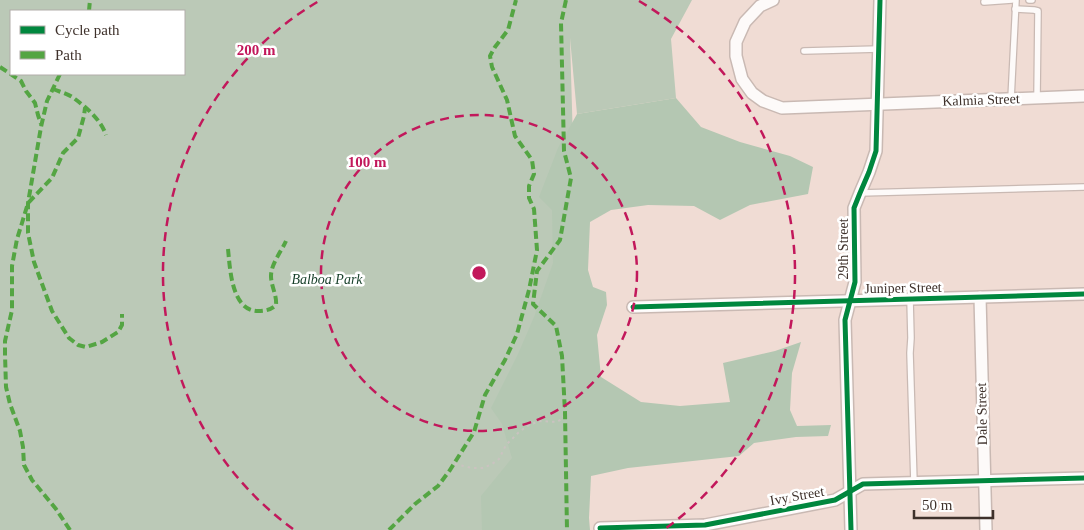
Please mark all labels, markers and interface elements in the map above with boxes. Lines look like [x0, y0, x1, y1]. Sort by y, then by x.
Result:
legend [10, 10, 185, 75]
text: Cycle path [55, 22, 120, 38]
text: 200 m [237, 42, 276, 58]
text: Path [55, 47, 82, 63]
street label: Kalmia Street [942, 91, 1020, 109]
text: 100 m [348, 154, 387, 170]
street label: 29th Street [836, 218, 851, 280]
centre of rings [470, 264, 488, 282]
park label: Balboa Park [291, 272, 363, 287]
street label: Juniper Street [864, 280, 942, 296]
street label: Dale Street [974, 382, 990, 445]
street label: Ivy Street [769, 484, 825, 508]
scale bar [914, 488, 993, 520]
text: 50 m [922, 497, 953, 513]

